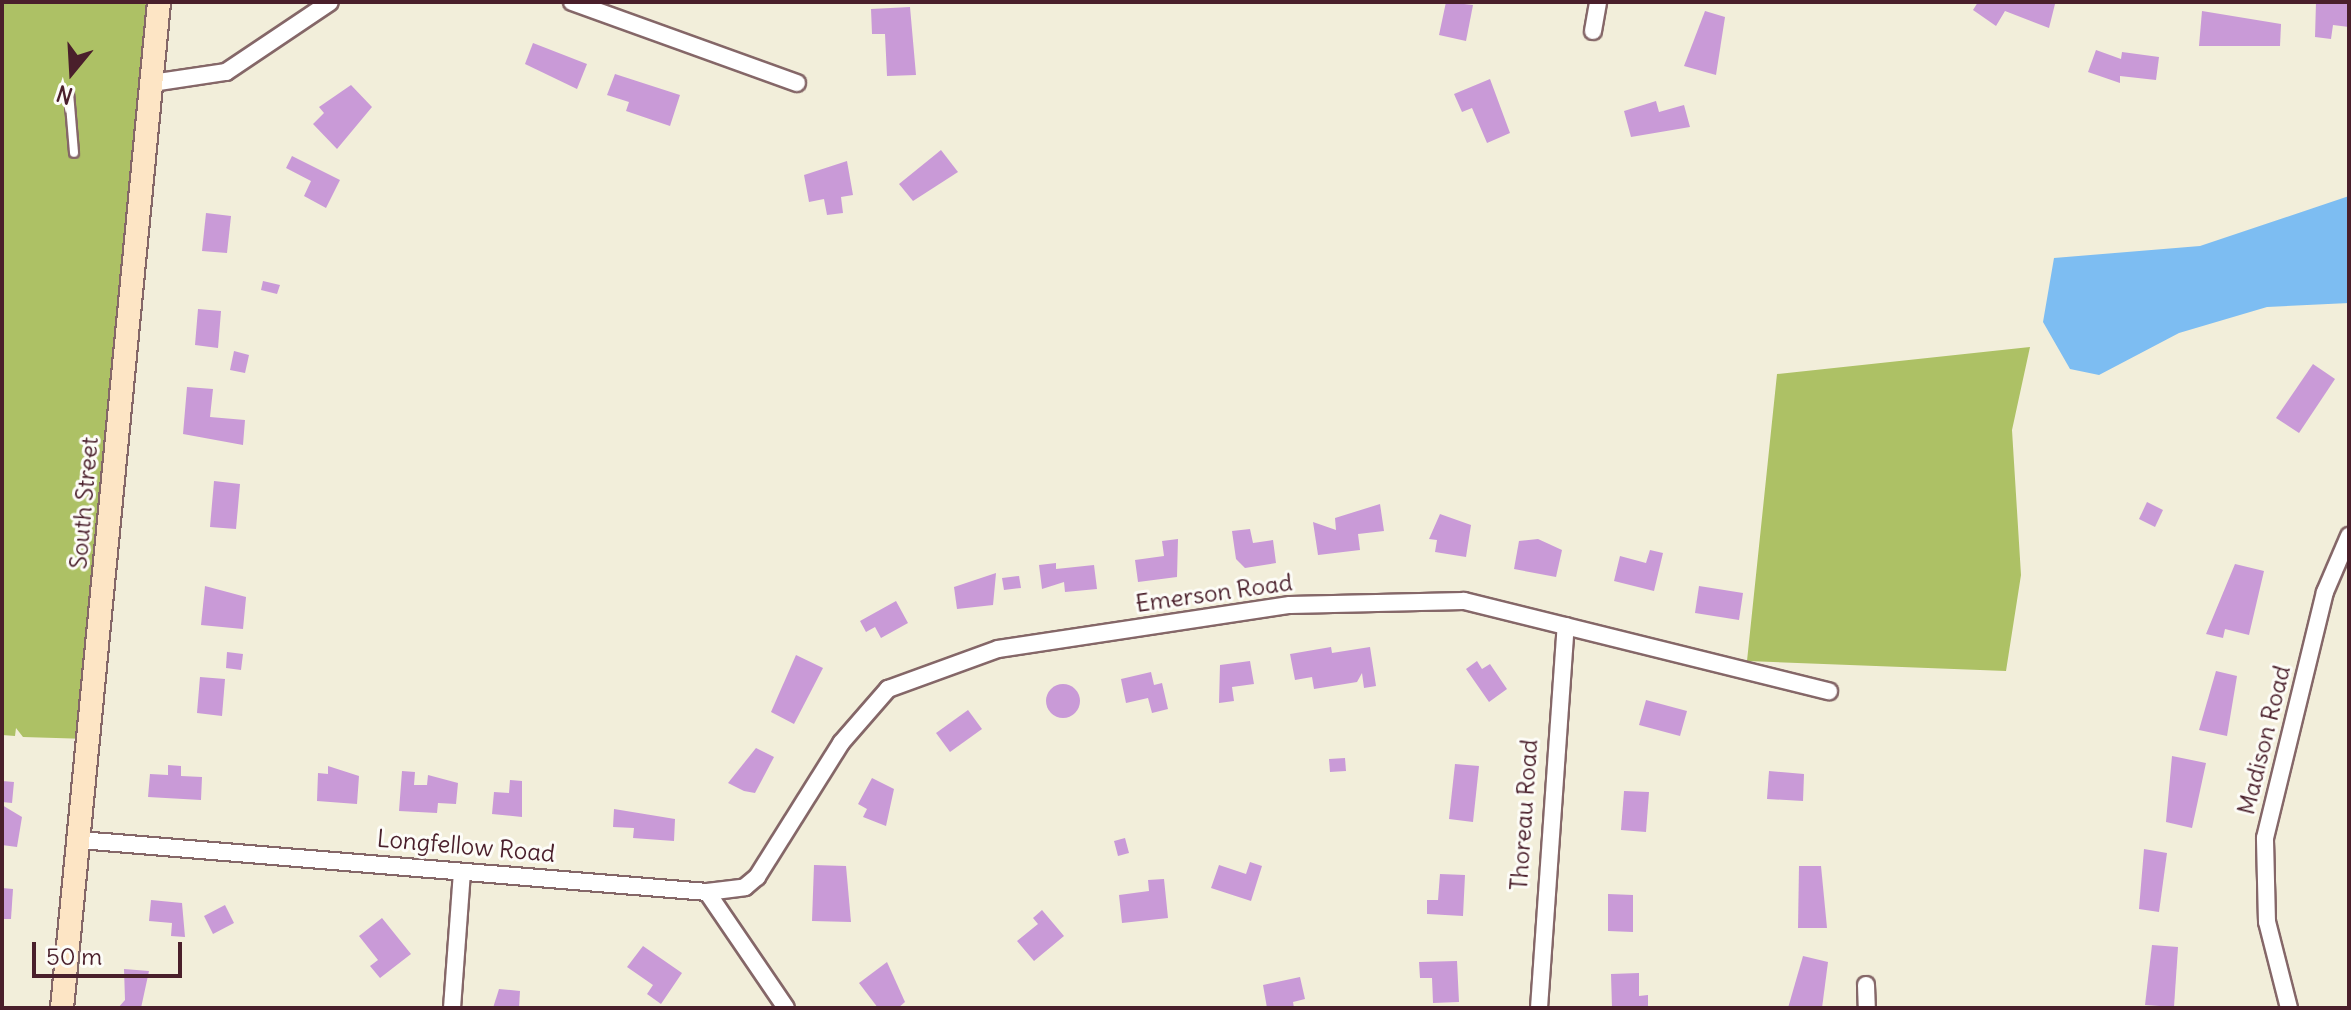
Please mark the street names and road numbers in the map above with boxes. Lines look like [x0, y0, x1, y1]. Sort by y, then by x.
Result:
street label: South Street [64, 436, 104, 570]
street label: Emerson Road [1134, 568, 1294, 618]
street label: Madison Road [2232, 662, 2296, 818]
street label: Thoreau Road [1504, 738, 1544, 892]
street label: Longfellow Road [376, 824, 556, 868]

